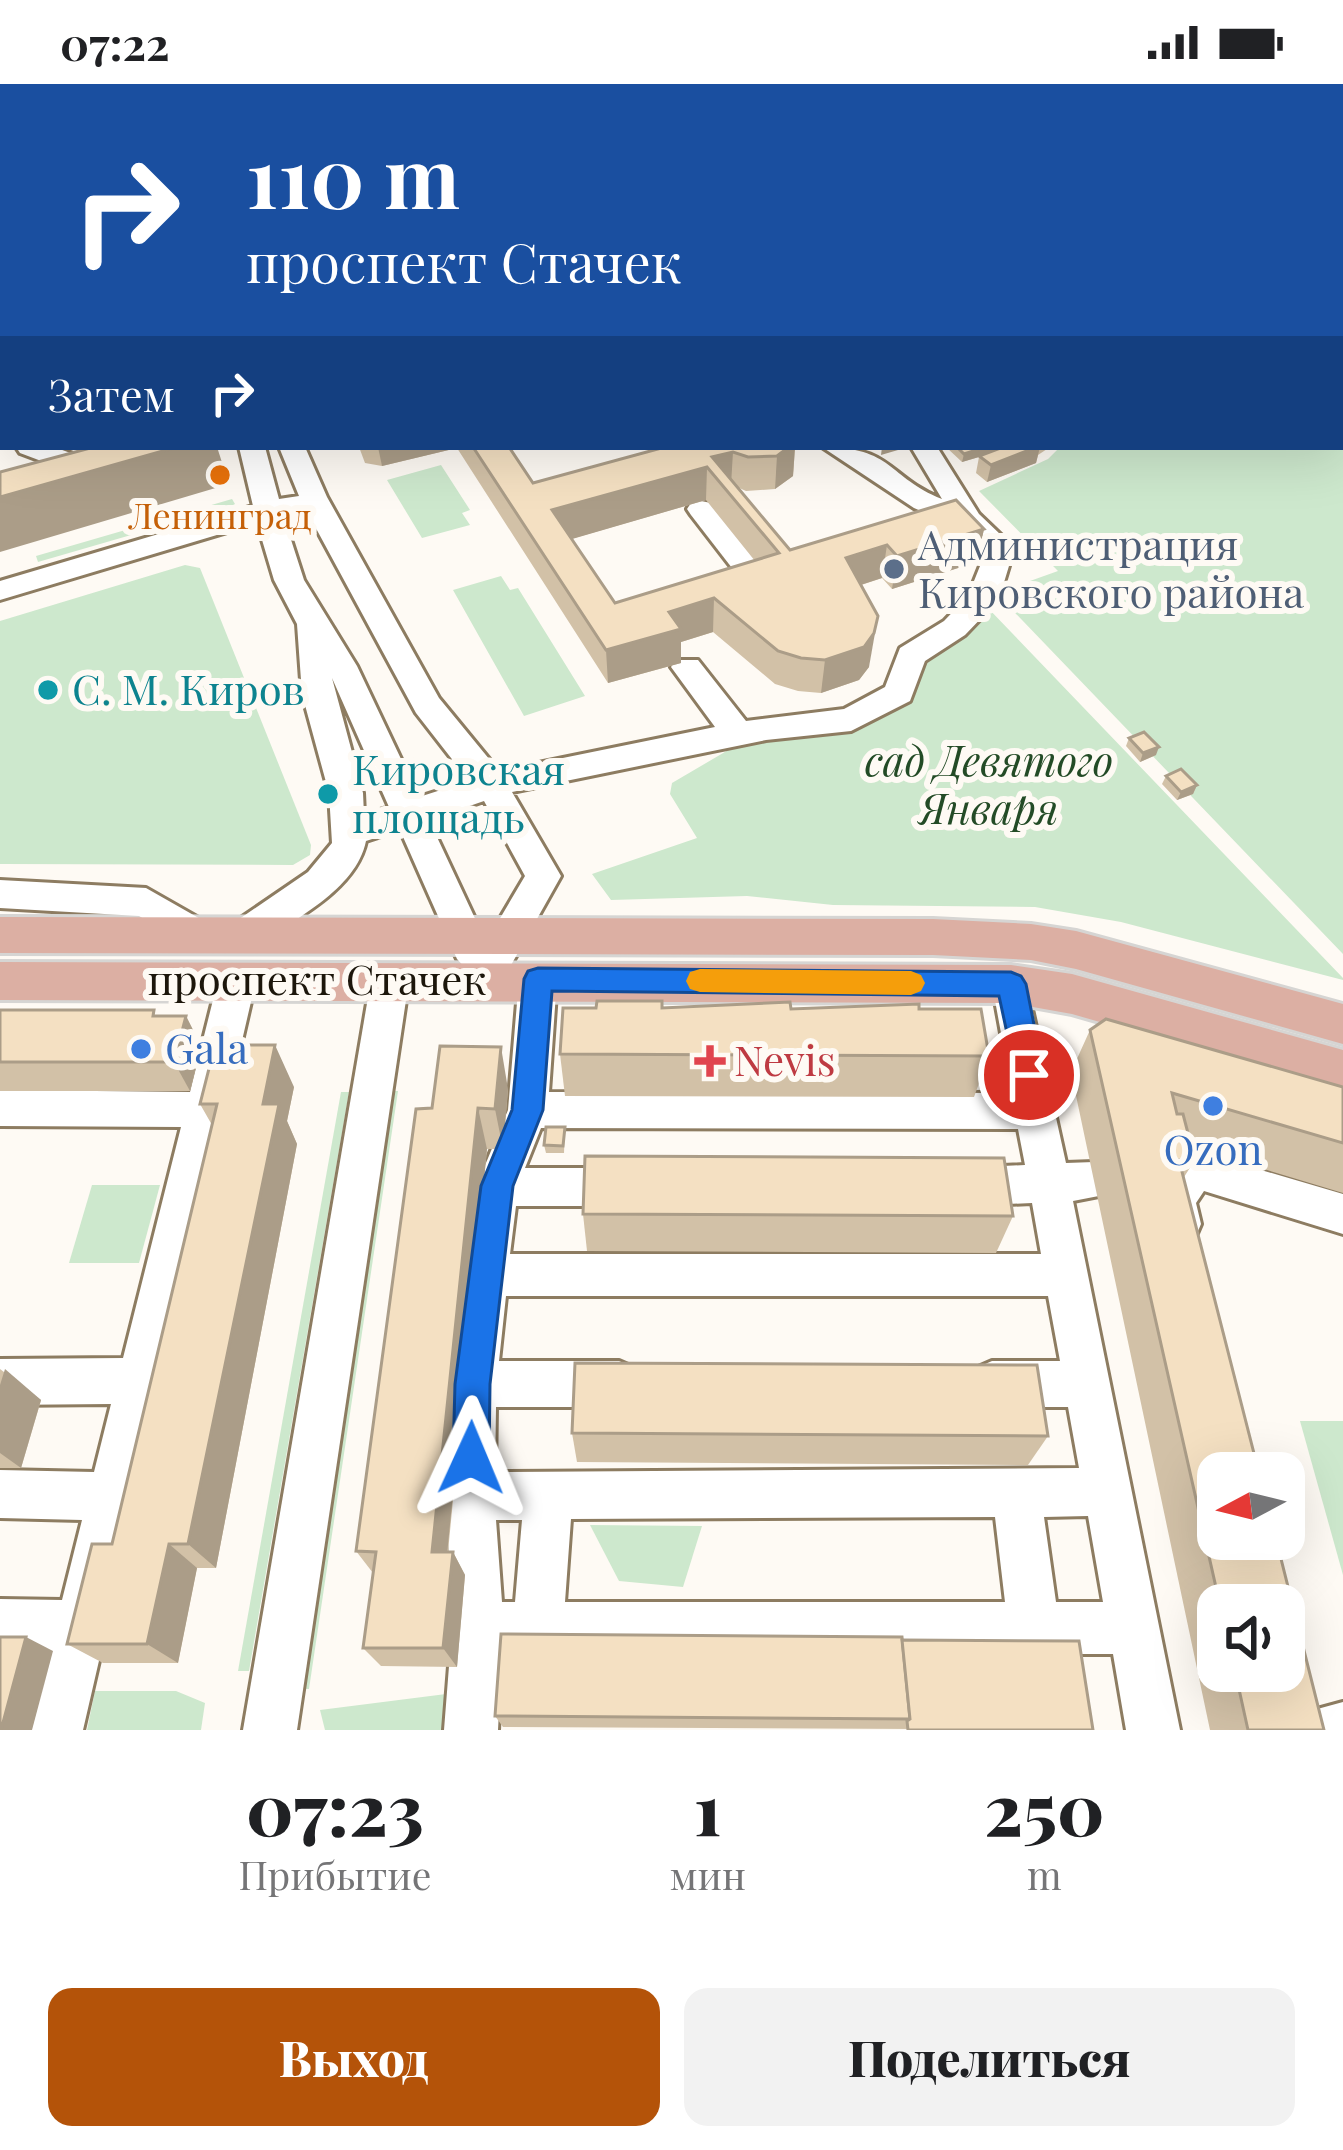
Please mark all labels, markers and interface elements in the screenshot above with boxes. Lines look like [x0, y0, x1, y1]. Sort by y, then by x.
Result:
text: 07:22 [60, 12, 170, 72]
text: 110 m [246, 118, 460, 230]
icon: right [48, 132, 204, 288]
text: проспект Стачек [246, 225, 682, 297]
icon: right [199, 360, 265, 426]
text: Затем [48, 363, 175, 423]
marker: Ленинград [207, 462, 233, 488]
place label: Ленинград [127, 490, 312, 538]
place label: Администрация Кировского района [917, 515, 1304, 619]
marker: Администрация Кировского района [881, 556, 907, 582]
place label: С. М. Киров [72, 660, 305, 716]
marker: С. М. Киров [35, 677, 61, 703]
park label: сад Девятого Января [865, 731, 1113, 835]
place label: Кировская площадь [352, 740, 565, 844]
marker: Кировская площадь [315, 781, 341, 807]
street label: проспект Стачек [148, 950, 486, 1006]
place label: Gala [165, 1019, 248, 1075]
pin [978, 1024, 1080, 1126]
place label: Nevis [734, 1031, 836, 1087]
marker: Gala [128, 1036, 154, 1062]
icon: arrive [996, 1042, 1062, 1108]
marker: Nevis [697, 1048, 723, 1074]
marker: Ozon [1200, 1093, 1226, 1119]
place label: Ozon [1163, 1120, 1263, 1176]
position arrow [408, 1395, 534, 1521]
north arrow [1197, 1452, 1305, 1560]
map controls [1197, 1452, 1305, 1692]
button: sound [1197, 1584, 1305, 1692]
text: 07:23 [246, 1758, 424, 1854]
text: 1 [694, 1758, 722, 1854]
text: 250 [984, 1758, 1105, 1854]
text: Прибытие [238, 1848, 431, 1900]
text: мин [670, 1848, 746, 1900]
text: m [1027, 1848, 1062, 1900]
button: Выход [48, 1988, 660, 2126]
button: Поделиться [684, 1988, 1295, 2126]

